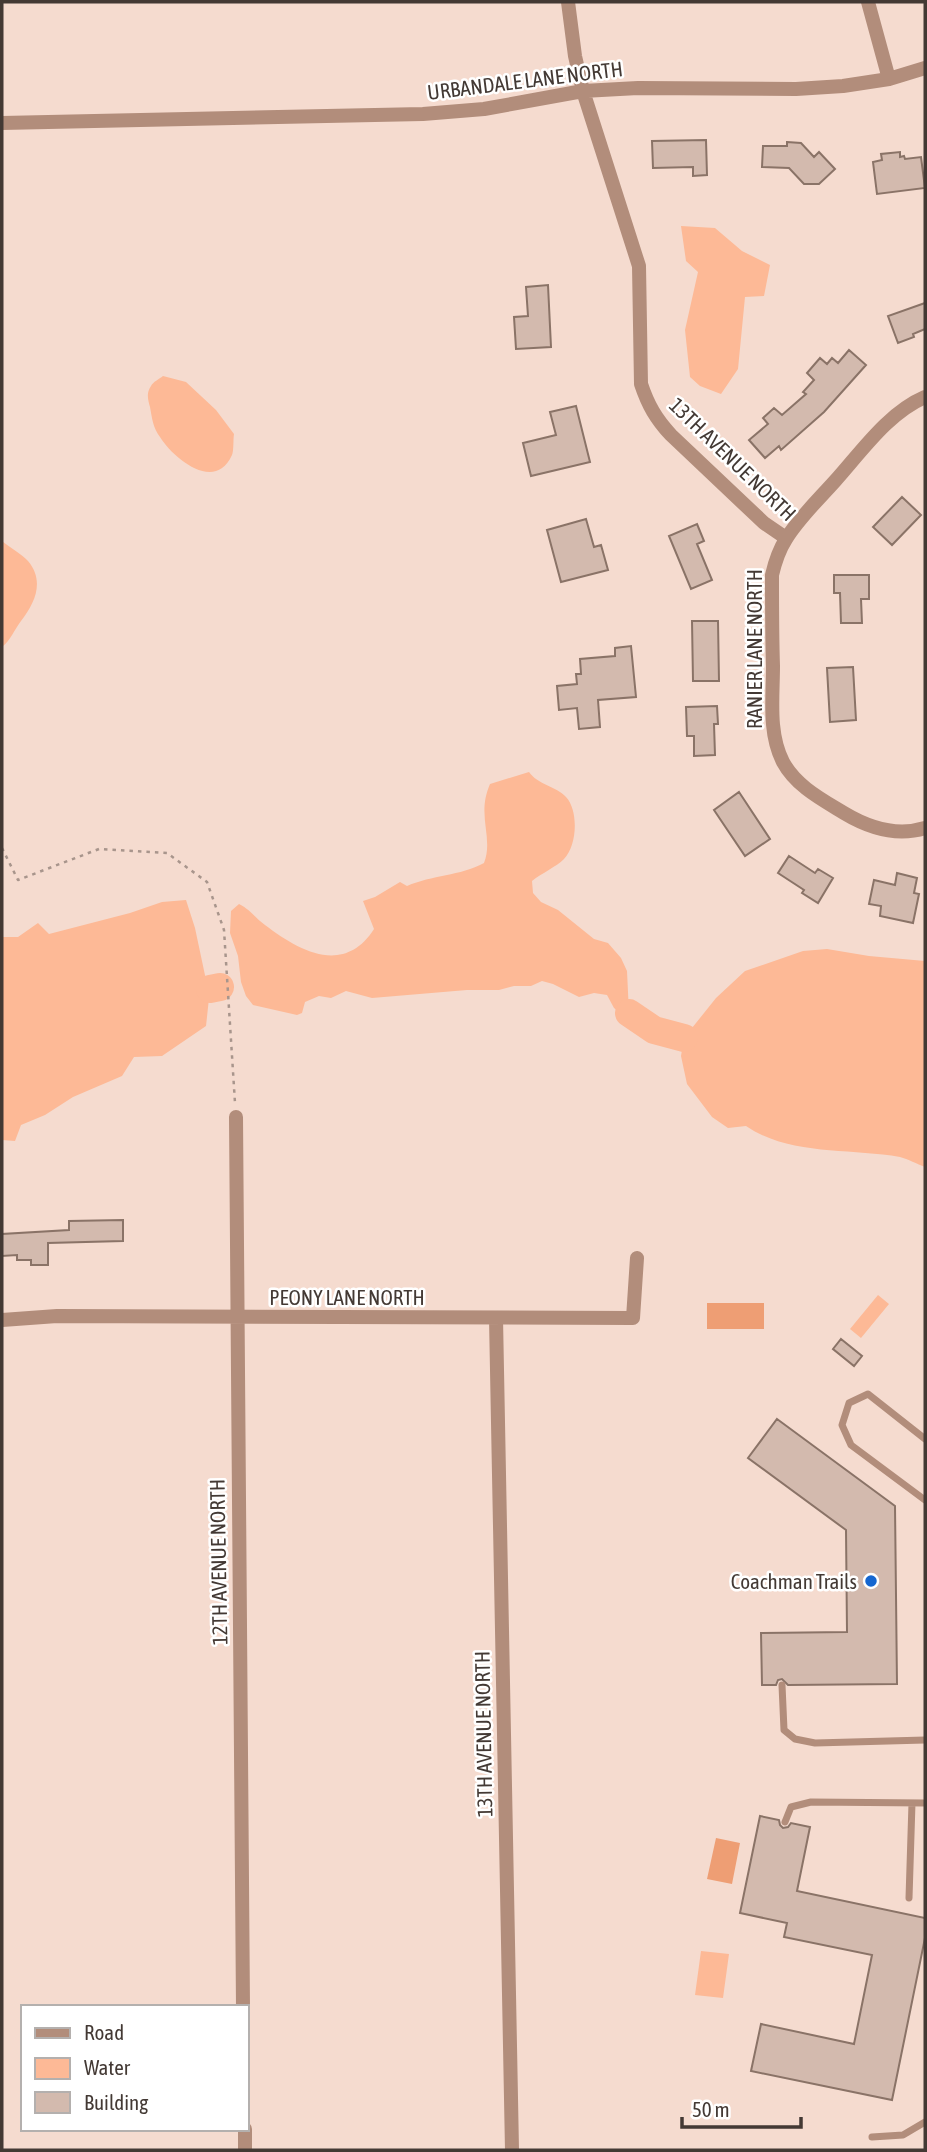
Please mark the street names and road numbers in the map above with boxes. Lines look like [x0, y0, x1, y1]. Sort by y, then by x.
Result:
street label: URBANDALE LANE NORTH [426, 56, 624, 104]
street label: 13TH AVENUE NORTH [665, 393, 801, 525]
street label: RANIER LANE NORTH [742, 569, 766, 729]
street label: PEONY LANE NORTH [269, 1285, 425, 1309]
street label: 12TH AVENUE NORTH [205, 1479, 231, 1645]
street label: 13TH AVENUE NORTH [470, 1651, 496, 1817]

